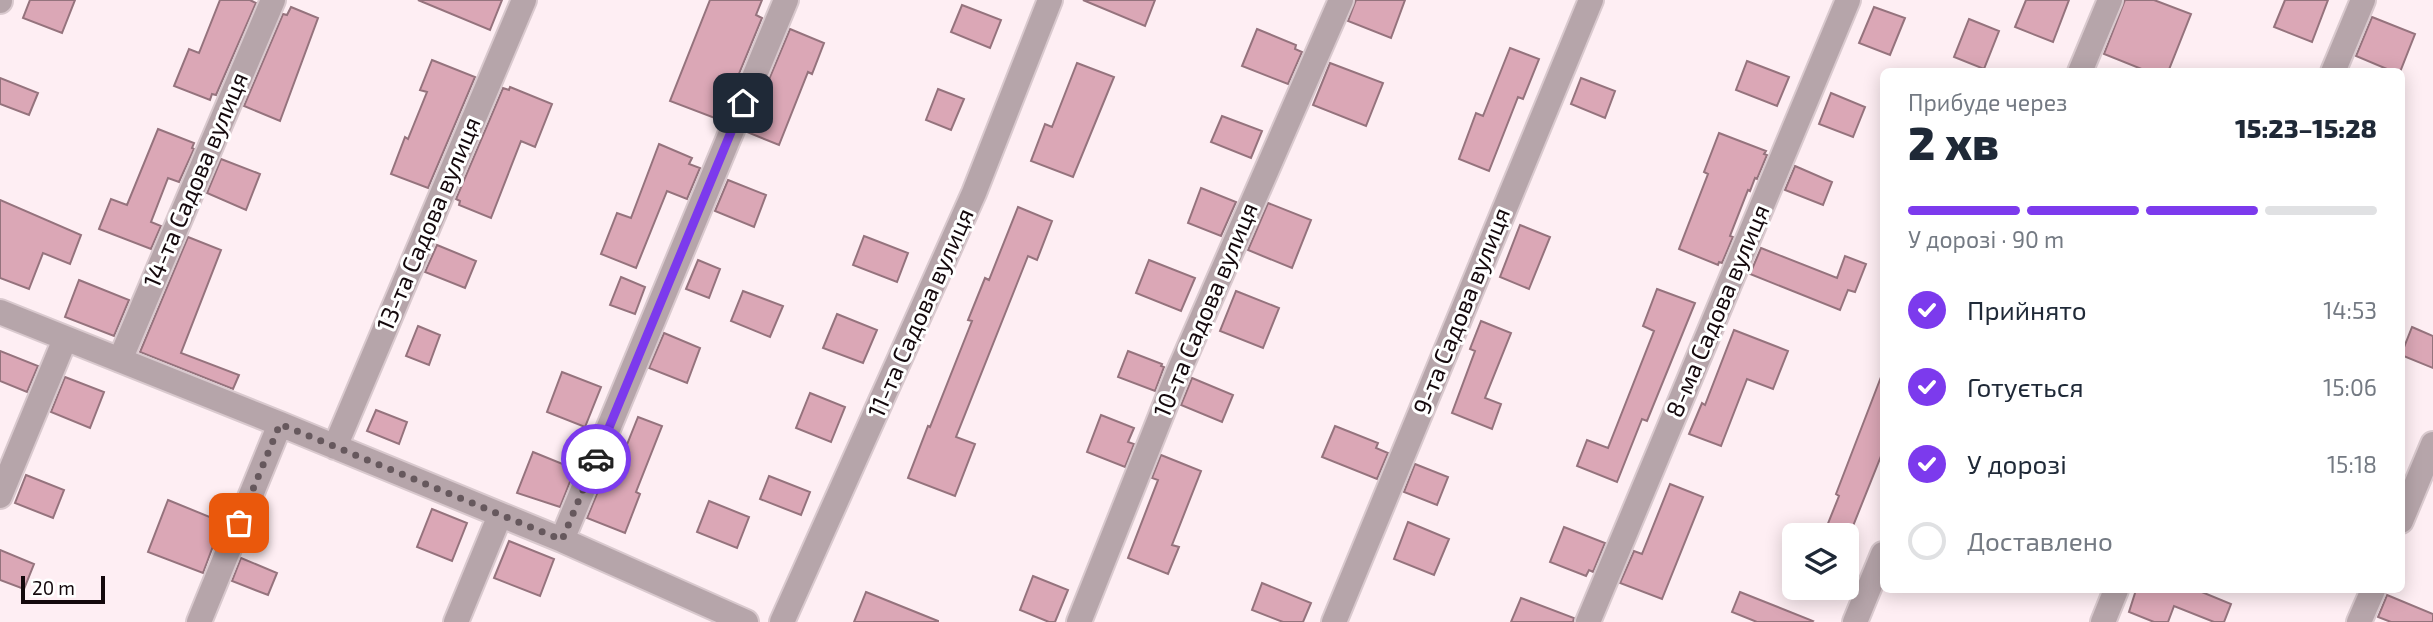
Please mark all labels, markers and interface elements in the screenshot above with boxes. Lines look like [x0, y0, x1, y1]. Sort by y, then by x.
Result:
street label: 14-та Садова вулиця [136, 67, 254, 292]
pin [713, 73, 773, 133]
icon: home [724, 84, 762, 122]
text: Прибуде через [1908, 88, 2068, 116]
street label: 13-та Садова вулиця [369, 112, 487, 335]
text: 15:23–15:28 [2235, 112, 2377, 143]
text: 2 хв [1908, 114, 1999, 169]
street label: 10-та Садова вулиця [1146, 198, 1264, 422]
street label: 8-ма Садова вулиця [1659, 200, 1776, 422]
street label: 11-та Садова вулиця [860, 203, 980, 422]
street label: 9-та Садова вулиця [1406, 203, 1516, 418]
text: У дорозі · 90 m [1908, 225, 2064, 253]
icon: check [1908, 291, 1946, 329]
text: Прийнято [1967, 294, 2087, 325]
text: 14:53 [2323, 296, 2377, 324]
icon: check [1908, 368, 1946, 406]
text: Готується [1967, 371, 2084, 402]
text: 15:06 [2323, 373, 2377, 401]
courier [561, 424, 631, 494]
icon: car [577, 440, 615, 478]
icon: check [1908, 445, 1946, 483]
text: У дорозі [1967, 448, 2067, 479]
text: 15:18 [2327, 450, 2377, 478]
pin [209, 493, 269, 553]
icon: bag [220, 504, 258, 542]
map controls [1782, 523, 1859, 600]
button: layers [1782, 523, 1859, 600]
text: Доставлено [1967, 525, 2113, 556]
scale bar [21, 573, 105, 605]
text: 20 m [32, 576, 75, 599]

